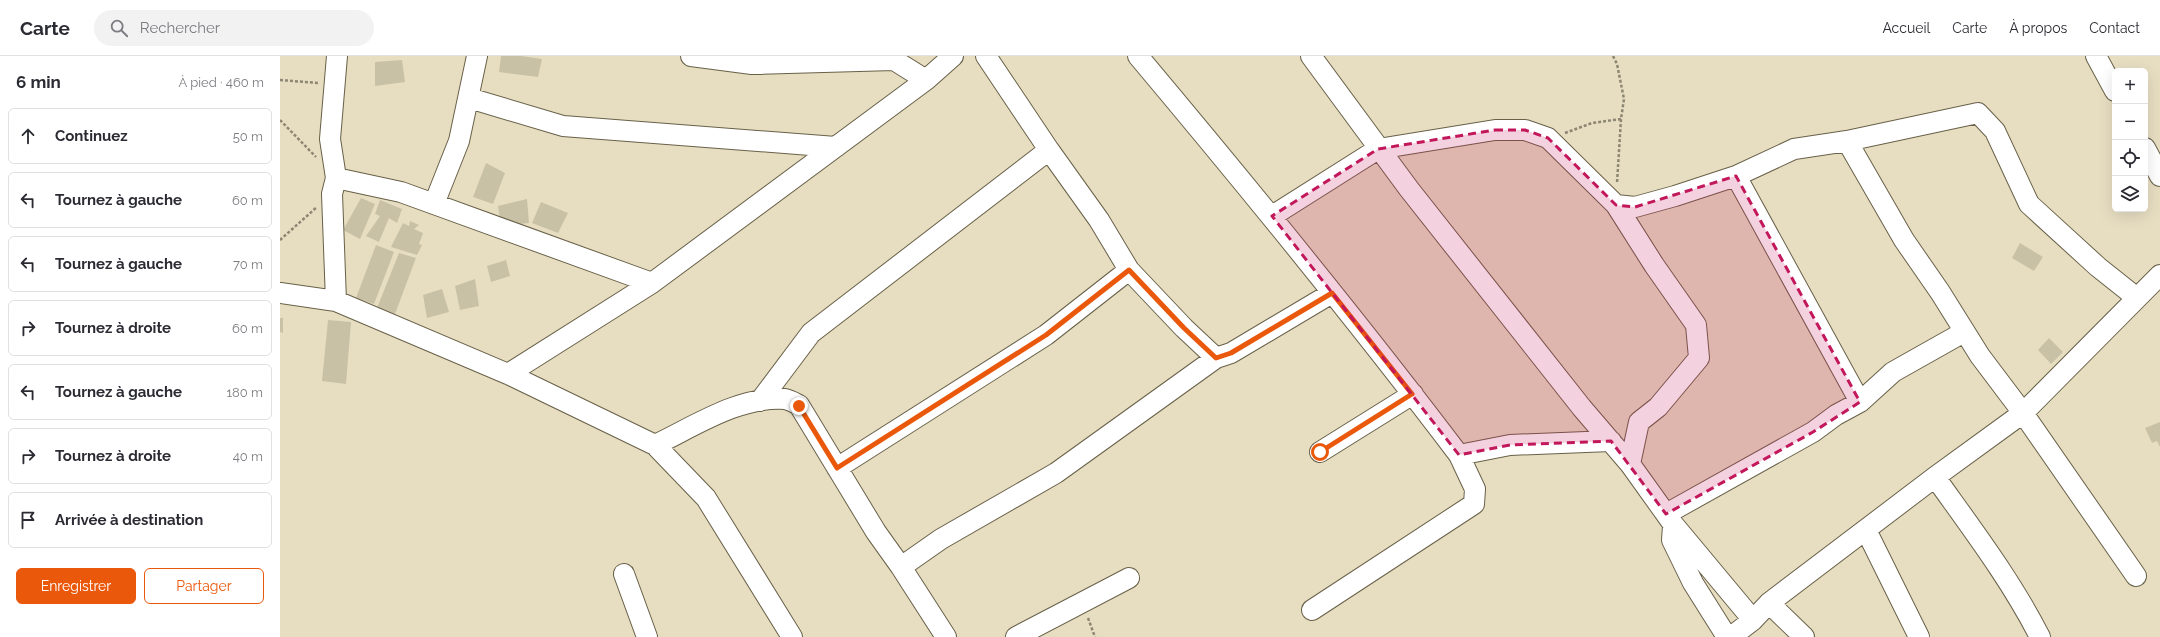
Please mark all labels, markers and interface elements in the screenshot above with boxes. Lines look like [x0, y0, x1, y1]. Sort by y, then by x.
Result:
search box [94, 10, 374, 46]
text: Carte [20, 17, 70, 39]
icon: search [108, 17, 130, 39]
text: Rechercher [140, 19, 220, 37]
text: Accueil [1882, 20, 1930, 36]
text: Carte [1952, 20, 1987, 36]
text: À propos [2009, 20, 2067, 36]
text: Contact [2089, 20, 2140, 36]
map controls [2112, 68, 2148, 212]
button: + [2112, 68, 2148, 104]
text: 6 min [16, 72, 61, 92]
text: À pied · 460 m [178, 75, 264, 90]
button: − [2112, 104, 2148, 140]
icon: ahead [17, 125, 39, 147]
text: Continuez [55, 127, 128, 145]
text: 50 m [233, 129, 263, 144]
button: locate [2112, 140, 2148, 176]
button: layers [2112, 176, 2148, 212]
icon: left [17, 189, 39, 211]
text: Tournez à gauche [55, 191, 182, 209]
text: 60 m [232, 193, 263, 208]
icon: left [17, 253, 39, 275]
text: Tournez à gauche [55, 255, 182, 273]
text: 70 m [233, 257, 263, 272]
icon: right [17, 317, 39, 339]
text: Tournez à droite [55, 319, 171, 337]
text: 60 m [232, 321, 263, 336]
icon: left [17, 381, 39, 403]
text: Tournez à gauche [55, 383, 182, 401]
text: 180 m [227, 385, 263, 400]
route end [790, 397, 808, 415]
route start [1311, 443, 1329, 461]
icon: right [17, 445, 39, 467]
text: Tournez à droite [55, 447, 171, 465]
text: 40 m [233, 449, 263, 464]
icon: arrive [17, 509, 39, 531]
text: Arrivée à destination [55, 511, 203, 529]
button: Enregistrer [16, 568, 136, 604]
button: Partager [144, 568, 264, 604]

